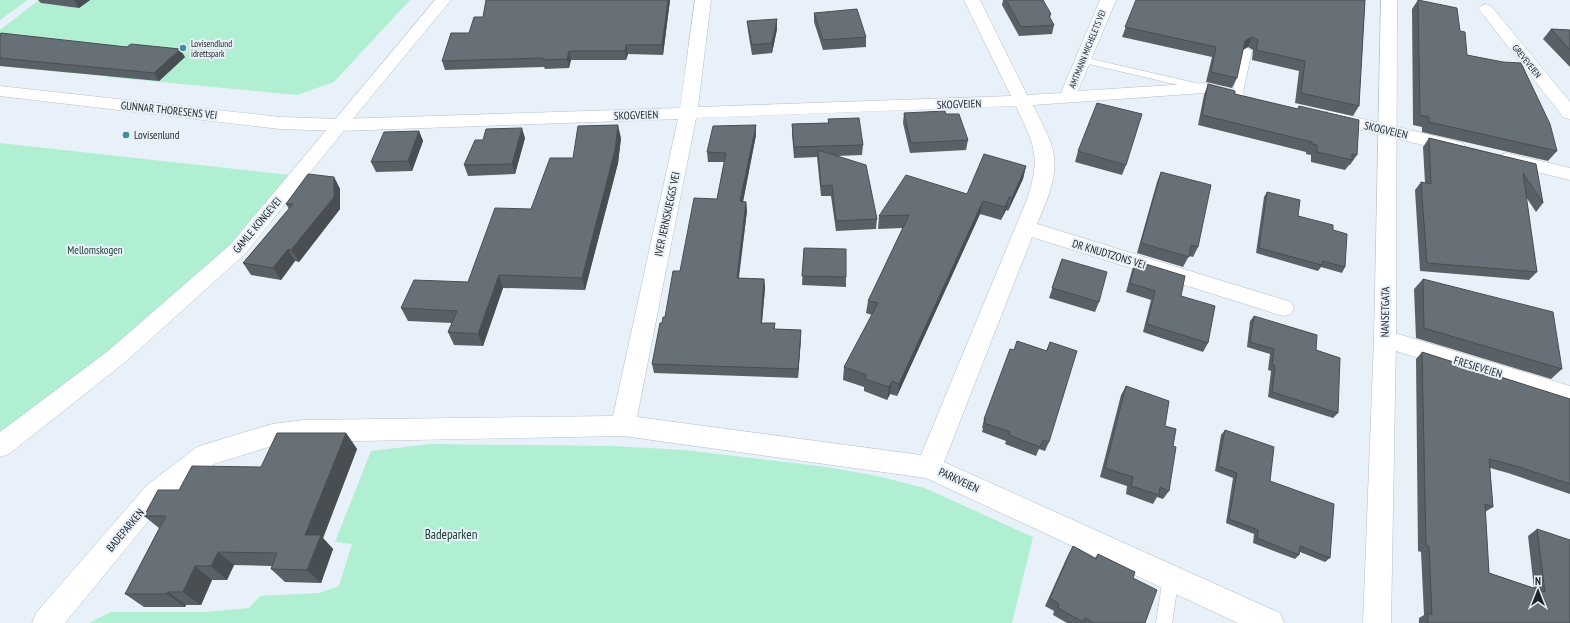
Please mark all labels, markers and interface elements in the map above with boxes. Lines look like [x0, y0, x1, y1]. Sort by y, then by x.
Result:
street label: AMTMANN MICHELETS VEI [1066, 8, 1108, 90]
place label: Lovisendlund idrettspark [191, 38, 232, 59]
street label: GREVEVEIEN [1510, 42, 1544, 80]
marker: Lovisendlund idrettspark [178, 43, 188, 53]
street label: SKOGVEIEN [937, 96, 981, 112]
street label: GUNNAR THORESENS VEI [120, 98, 218, 122]
street label: SKOGVEIEN [614, 107, 658, 123]
street label: SKOGVEIEN [1363, 118, 1409, 142]
place label: Lovisenlund [134, 128, 180, 142]
marker: Lovisenlund [121, 130, 131, 140]
street label: IVER JERNSKJEGGS VEI [651, 170, 683, 258]
street label: GAMLE KONGEVEI [229, 194, 285, 256]
street label: DR KNUDTZONS VEI [1071, 236, 1147, 272]
park label: Mellomskogen [67, 243, 123, 257]
street label: NANSETGATA [1378, 286, 1392, 337]
street label: FRESJEVEIEN [1452, 353, 1504, 381]
street label: PARKVEIEN [936, 465, 982, 496]
street label: BADEPARKEN [103, 506, 147, 554]
park label: Badeparken [425, 526, 478, 543]
north arrow [1518, 571, 1558, 611]
text: N [1535, 574, 1541, 588]

